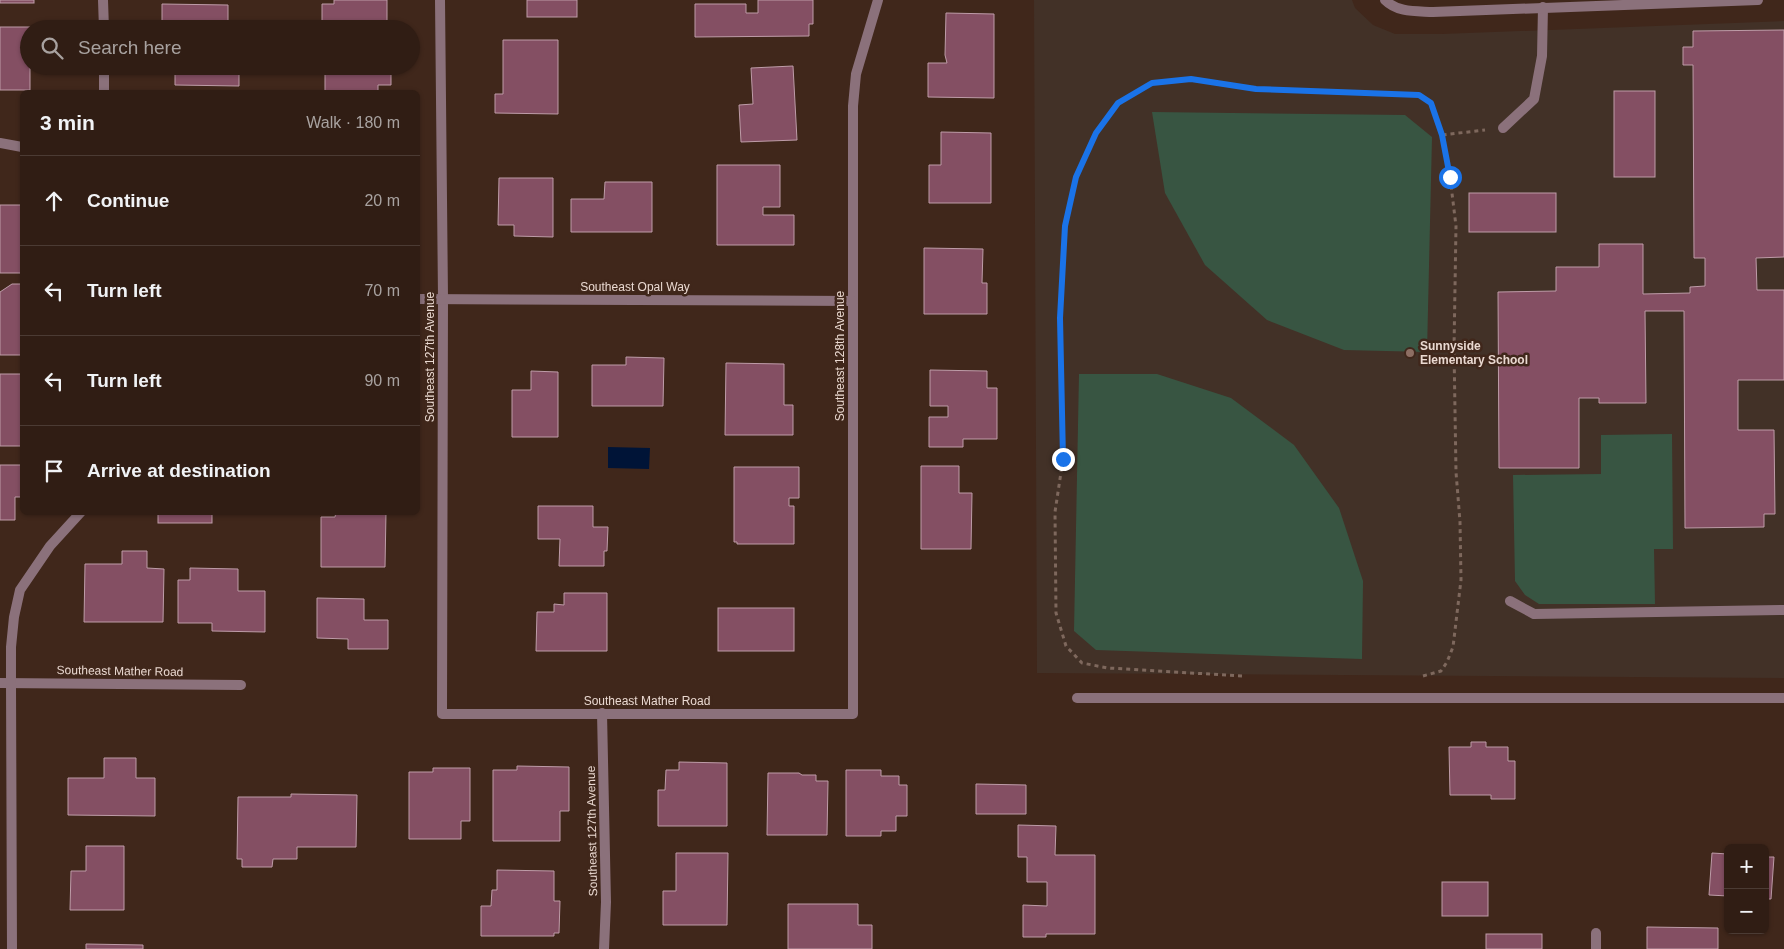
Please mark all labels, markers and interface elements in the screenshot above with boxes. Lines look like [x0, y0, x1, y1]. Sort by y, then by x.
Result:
search box [20, 20, 420, 75]
icon: search [38, 34, 66, 62]
text: Search here [78, 37, 182, 58]
text: 3 min [40, 111, 95, 134]
text: Walk · 180 m [306, 114, 400, 131]
route start [1439, 166, 1462, 189]
icon: ahead [40, 187, 68, 215]
text: Continue [87, 190, 169, 211]
text: 20 m [364, 192, 400, 209]
icon: left [40, 277, 68, 305]
text: Turn left [87, 280, 162, 301]
street label: Southeast Opal Way [580, 280, 690, 294]
text: 70 m [364, 282, 400, 299]
street label: Southeast 128th Avenue [833, 290, 847, 421]
street label: Southeast 127th Avenue [423, 291, 437, 422]
place label: Sunnyside Elementary School [1420, 339, 1528, 367]
marker: Sunnyside Elementary School [1404, 347, 1416, 359]
icon: left [40, 367, 68, 395]
text: Turn left [87, 370, 162, 391]
text: 90 m [364, 372, 400, 389]
route end [1052, 448, 1075, 471]
icon: arrive [40, 457, 68, 485]
text: Arrive at destination [87, 460, 271, 481]
street label: Southeast Mather Road [57, 663, 183, 679]
street label: Southeast Mather Road [584, 694, 710, 708]
street label: Southeast 127th Avenue [584, 765, 600, 896]
map controls [1724, 844, 1769, 934]
button: + [1724, 844, 1769, 889]
button: − [1724, 889, 1769, 934]

